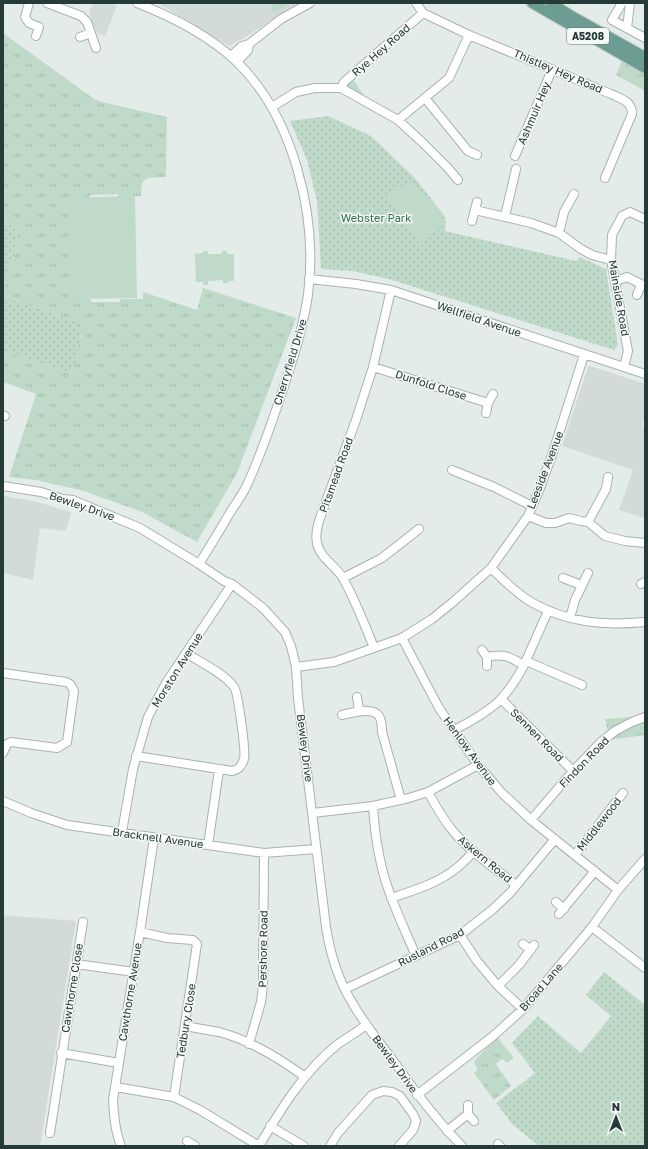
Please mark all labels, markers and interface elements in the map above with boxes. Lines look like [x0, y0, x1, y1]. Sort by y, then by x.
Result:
street label: Rye Hey Road [349, 21, 412, 78]
road number: A5208 [567, 28, 609, 44]
street label: Thistley Hey Road [512, 46, 605, 95]
street label: Ashmuir Hey [514, 79, 553, 146]
park label: Webster Park [341, 211, 411, 224]
street label: Mainside Road [606, 259, 633, 337]
street label: Wellfield Avenue [435, 298, 523, 339]
street label: Cherryfield Drive [270, 317, 309, 407]
street label: Dunfold Close [394, 367, 468, 402]
street label: Leeside Avenue [524, 429, 565, 511]
street label: Pitsmead Road [316, 435, 355, 514]
street label: Bewley Drive [48, 488, 117, 523]
street label: Morston Avenue [148, 630, 205, 709]
street label: Sennen Road [508, 705, 567, 764]
street label: Bewley Drive [295, 713, 316, 783]
street label: Henlow Avenue [441, 714, 500, 788]
street label: Findon Road [556, 733, 611, 790]
street label: Middlewood [574, 794, 624, 853]
street label: Bracknell Avenue [112, 825, 204, 850]
street label: Askern Road [456, 832, 515, 885]
street label: Pershore Road [255, 910, 270, 988]
street label: Rusland Road [395, 924, 466, 969]
street label: Cawthorne Close [58, 942, 85, 1034]
street label: Cawthorne Avenue [115, 942, 144, 1042]
street label: Broad Lane [516, 960, 565, 1013]
street label: Tedbury Close [173, 983, 198, 1059]
street label: Bewley Drive [370, 1032, 421, 1095]
north arrow [596, 1097, 636, 1137]
text: N [612, 1100, 620, 1113]

